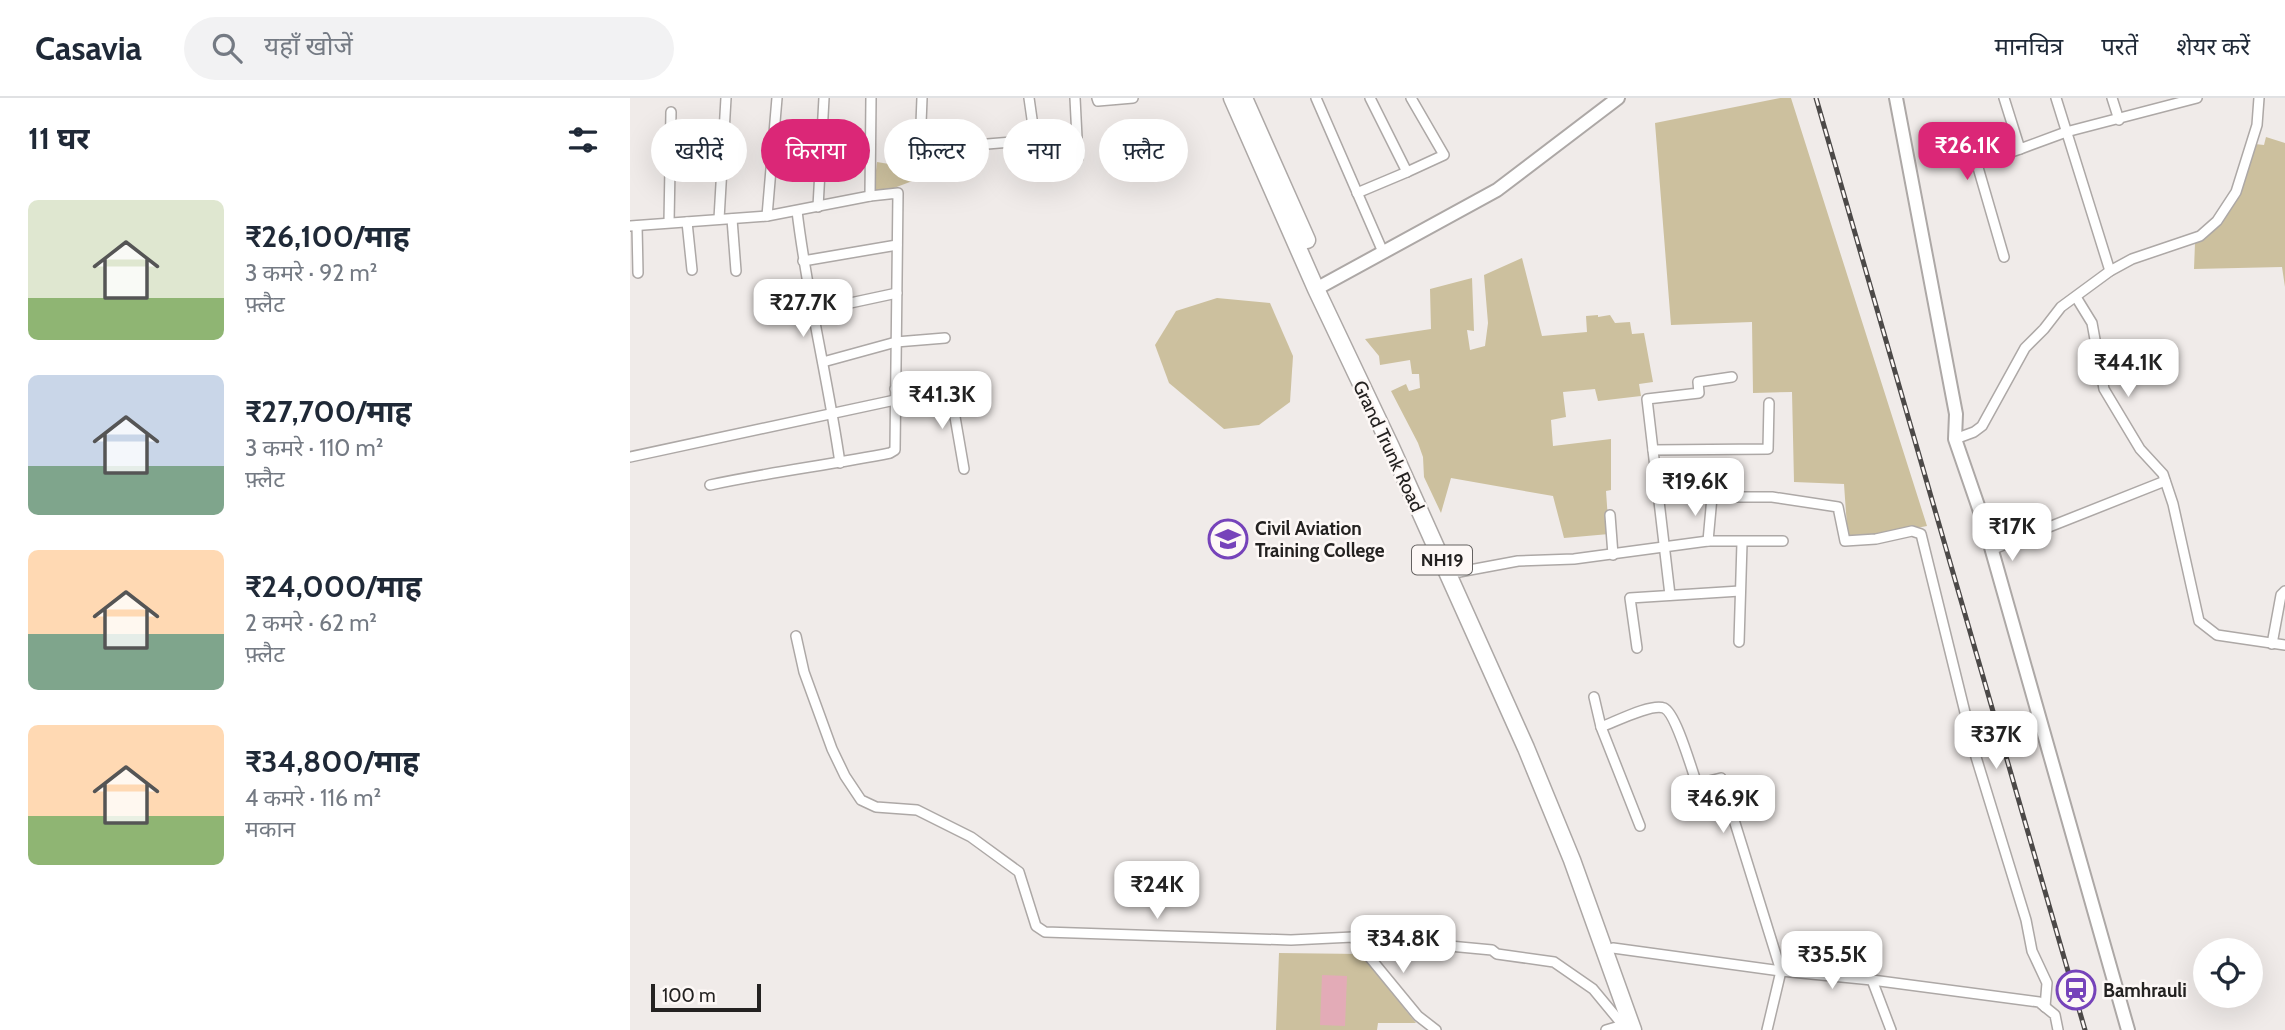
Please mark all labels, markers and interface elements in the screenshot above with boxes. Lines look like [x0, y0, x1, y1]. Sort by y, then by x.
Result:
search box [184, 17, 674, 80]
text: Casavia [35, 28, 142, 68]
icon: search [208, 29, 246, 67]
text: यहाँ खोजें [264, 30, 353, 62]
text: मानचित्र [1995, 32, 2063, 61]
text: परतें [2101, 32, 2138, 61]
text: शेयर करें [2176, 32, 2250, 61]
chip: खरीदें [651, 119, 747, 182]
chip: किराया [761, 119, 870, 182]
chip: फ़िल्टर [884, 119, 989, 182]
chip: नया [1003, 119, 1085, 182]
chip: फ़्लैट [1099, 119, 1188, 182]
text: 11 घर [28, 120, 90, 157]
icon: filters [564, 121, 602, 159]
pin: ₹26.1K [1910, 122, 2024, 182]
text: ₹26.1K [1934, 131, 2000, 159]
text: ₹26,100/माह [245, 218, 410, 255]
icon: home [84, 228, 168, 312]
text: 3 कमरे · 92 m² [245, 259, 377, 287]
pin: ₹27.7K [746, 280, 860, 339]
text: ₹27.7K [770, 288, 836, 316]
text: फ़्लैट [245, 290, 285, 318]
pin: ₹44.1K [2071, 340, 2185, 399]
text: ₹44.1K [2094, 348, 2162, 376]
pin: ₹41.3K [885, 372, 999, 431]
street label: Grand Trunk Road [1348, 377, 1429, 515]
text: ₹41.3K [908, 380, 976, 408]
text: ₹27,700/माह [245, 393, 412, 430]
icon: home [84, 403, 168, 487]
text: 3 कमरे · 110 m² [245, 434, 383, 462]
pin: ₹19.6K [1638, 458, 1752, 518]
text: फ़्लैट [245, 465, 285, 493]
text: ₹19.6K [1662, 467, 1728, 495]
pin: ₹17K [1971, 504, 2053, 563]
text: ₹17K [1988, 512, 2036, 540]
place label: Civil Aviation Training College [1255, 517, 1385, 562]
school or university icon: Civil Aviation Training College [1207, 518, 1249, 560]
road number: NH19 [1412, 546, 1472, 574]
text: ₹24,000/माह [245, 568, 422, 605]
icon: home [84, 578, 168, 662]
text: 2 कमरे · 62 m² [245, 609, 377, 637]
text: फ़्लैट [245, 640, 285, 668]
pin: ₹37K [1955, 712, 2037, 771]
text: ₹37K [1970, 720, 2022, 748]
text: ₹34,800/माह [245, 743, 419, 780]
icon: home [84, 753, 168, 837]
pin: ₹46.9K [1666, 776, 1780, 835]
text: 4 कमरे · 116 m² [245, 784, 381, 812]
text: ₹46.9K [1687, 784, 1759, 812]
text: मकान [245, 815, 295, 843]
pin: ₹24K [1116, 862, 1198, 921]
text: ₹24K [1130, 870, 1184, 898]
pin: ₹34.8K [1346, 916, 1460, 975]
text: ₹34.8K [1367, 924, 1439, 952]
pin: ₹35.5K [1775, 932, 1889, 991]
map controls [2193, 938, 2263, 1008]
button: locate [2193, 938, 2263, 1008]
text: ₹35.5K [1797, 940, 1867, 968]
station icon: Bamhrauli [2055, 969, 2097, 1011]
place label: Bamhrauli [2103, 979, 2187, 1002]
scale bar [651, 981, 761, 1013]
text: 100 m [662, 984, 716, 1007]

